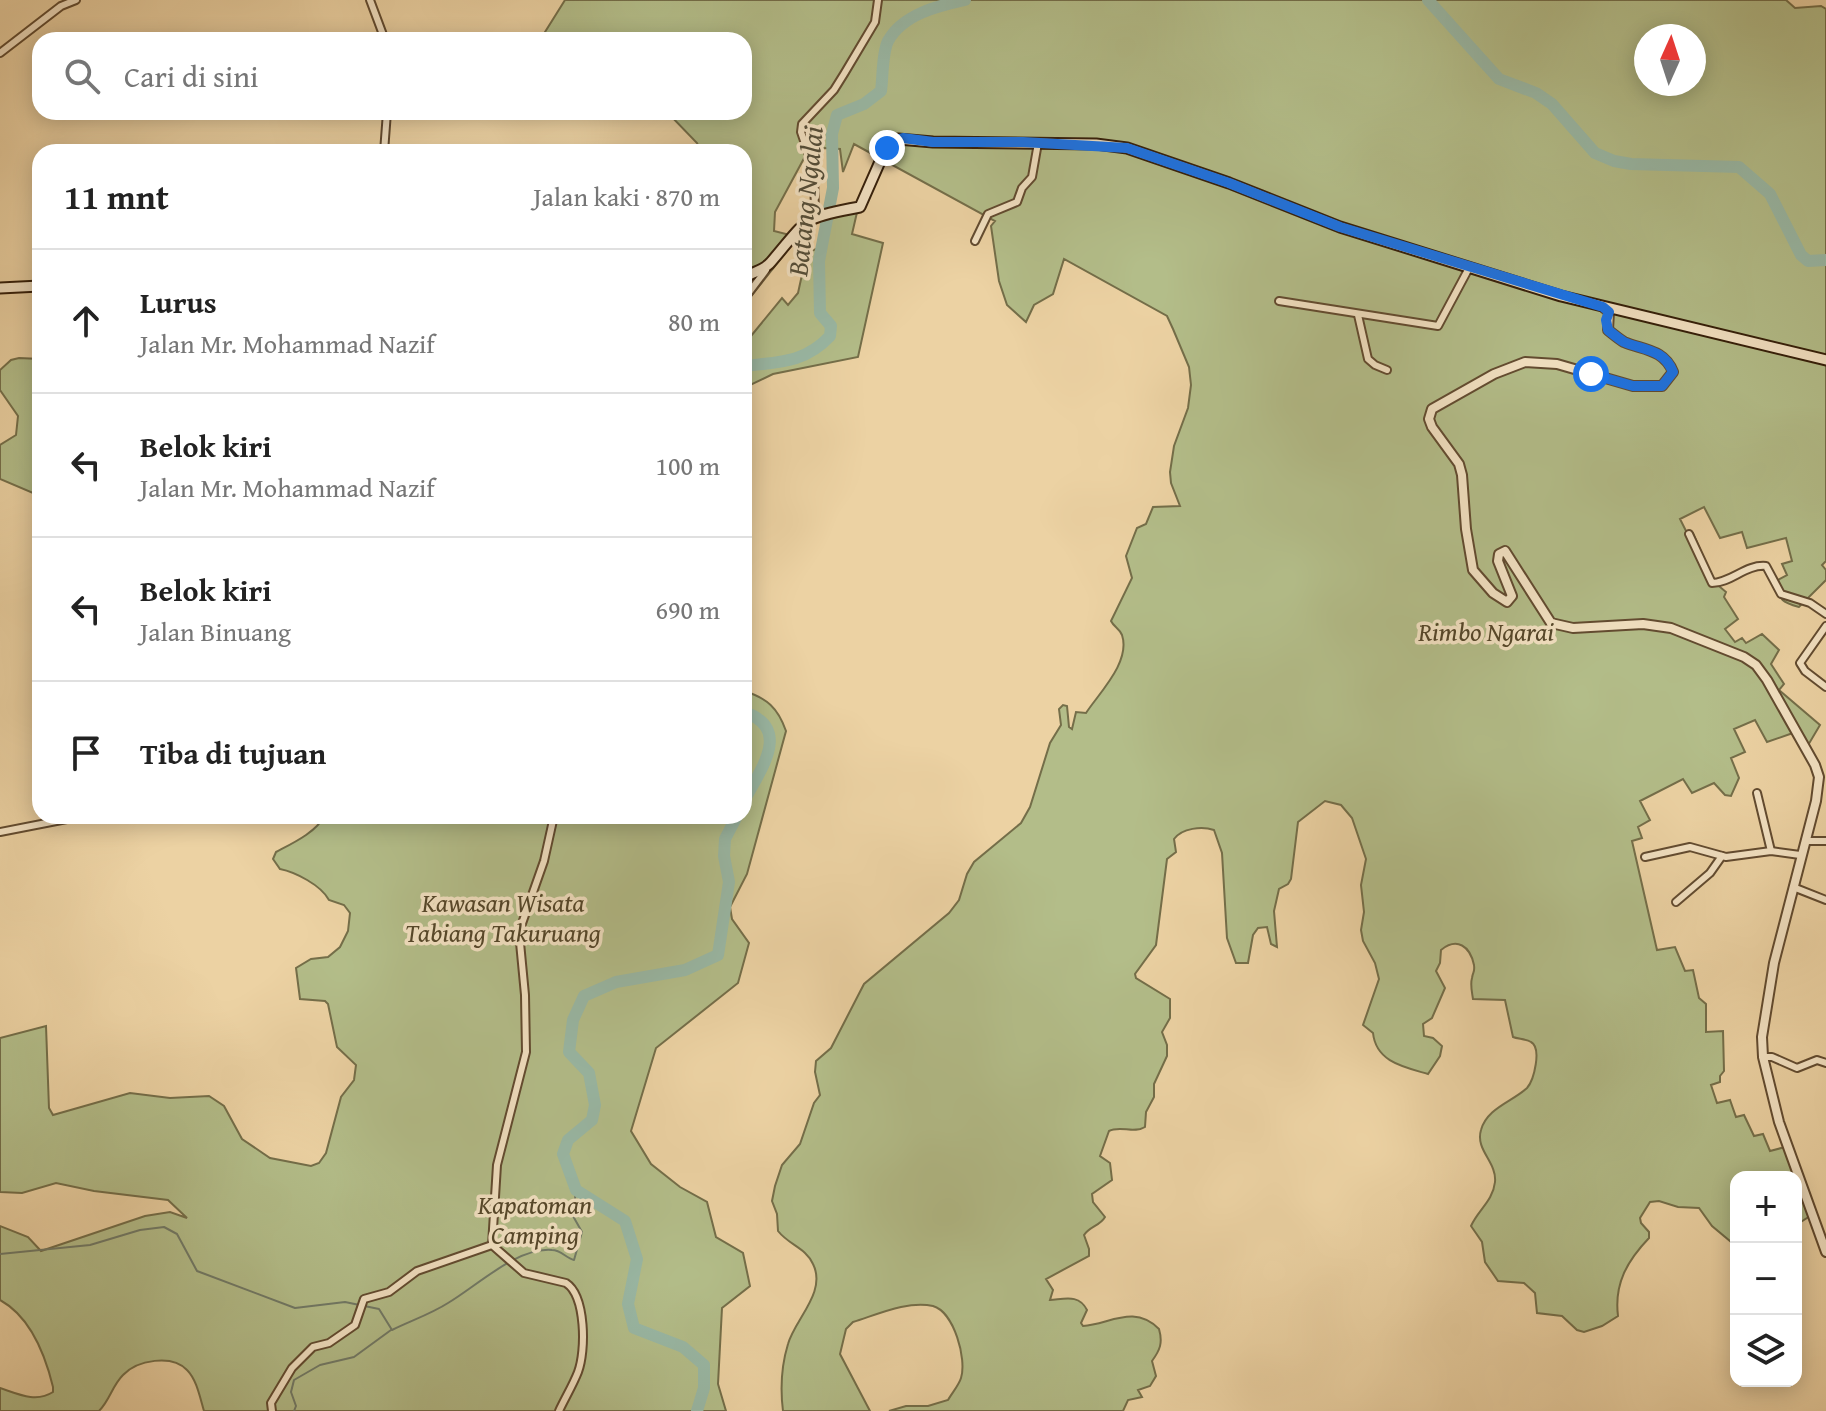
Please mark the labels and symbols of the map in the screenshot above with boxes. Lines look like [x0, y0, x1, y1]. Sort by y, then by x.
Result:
north arrow [1634, 24, 1706, 96]
water label: Batang Ngalai [776, 124, 833, 279]
route end [869, 130, 905, 166]
route start [1573, 356, 1609, 392]
park label: Rimbo Ngarai [1417, 612, 1554, 651]
park label: Kawasan Wisata Tabiang Takuruang [405, 883, 601, 952]
park label: Kapatoman Camping [477, 1185, 592, 1254]

